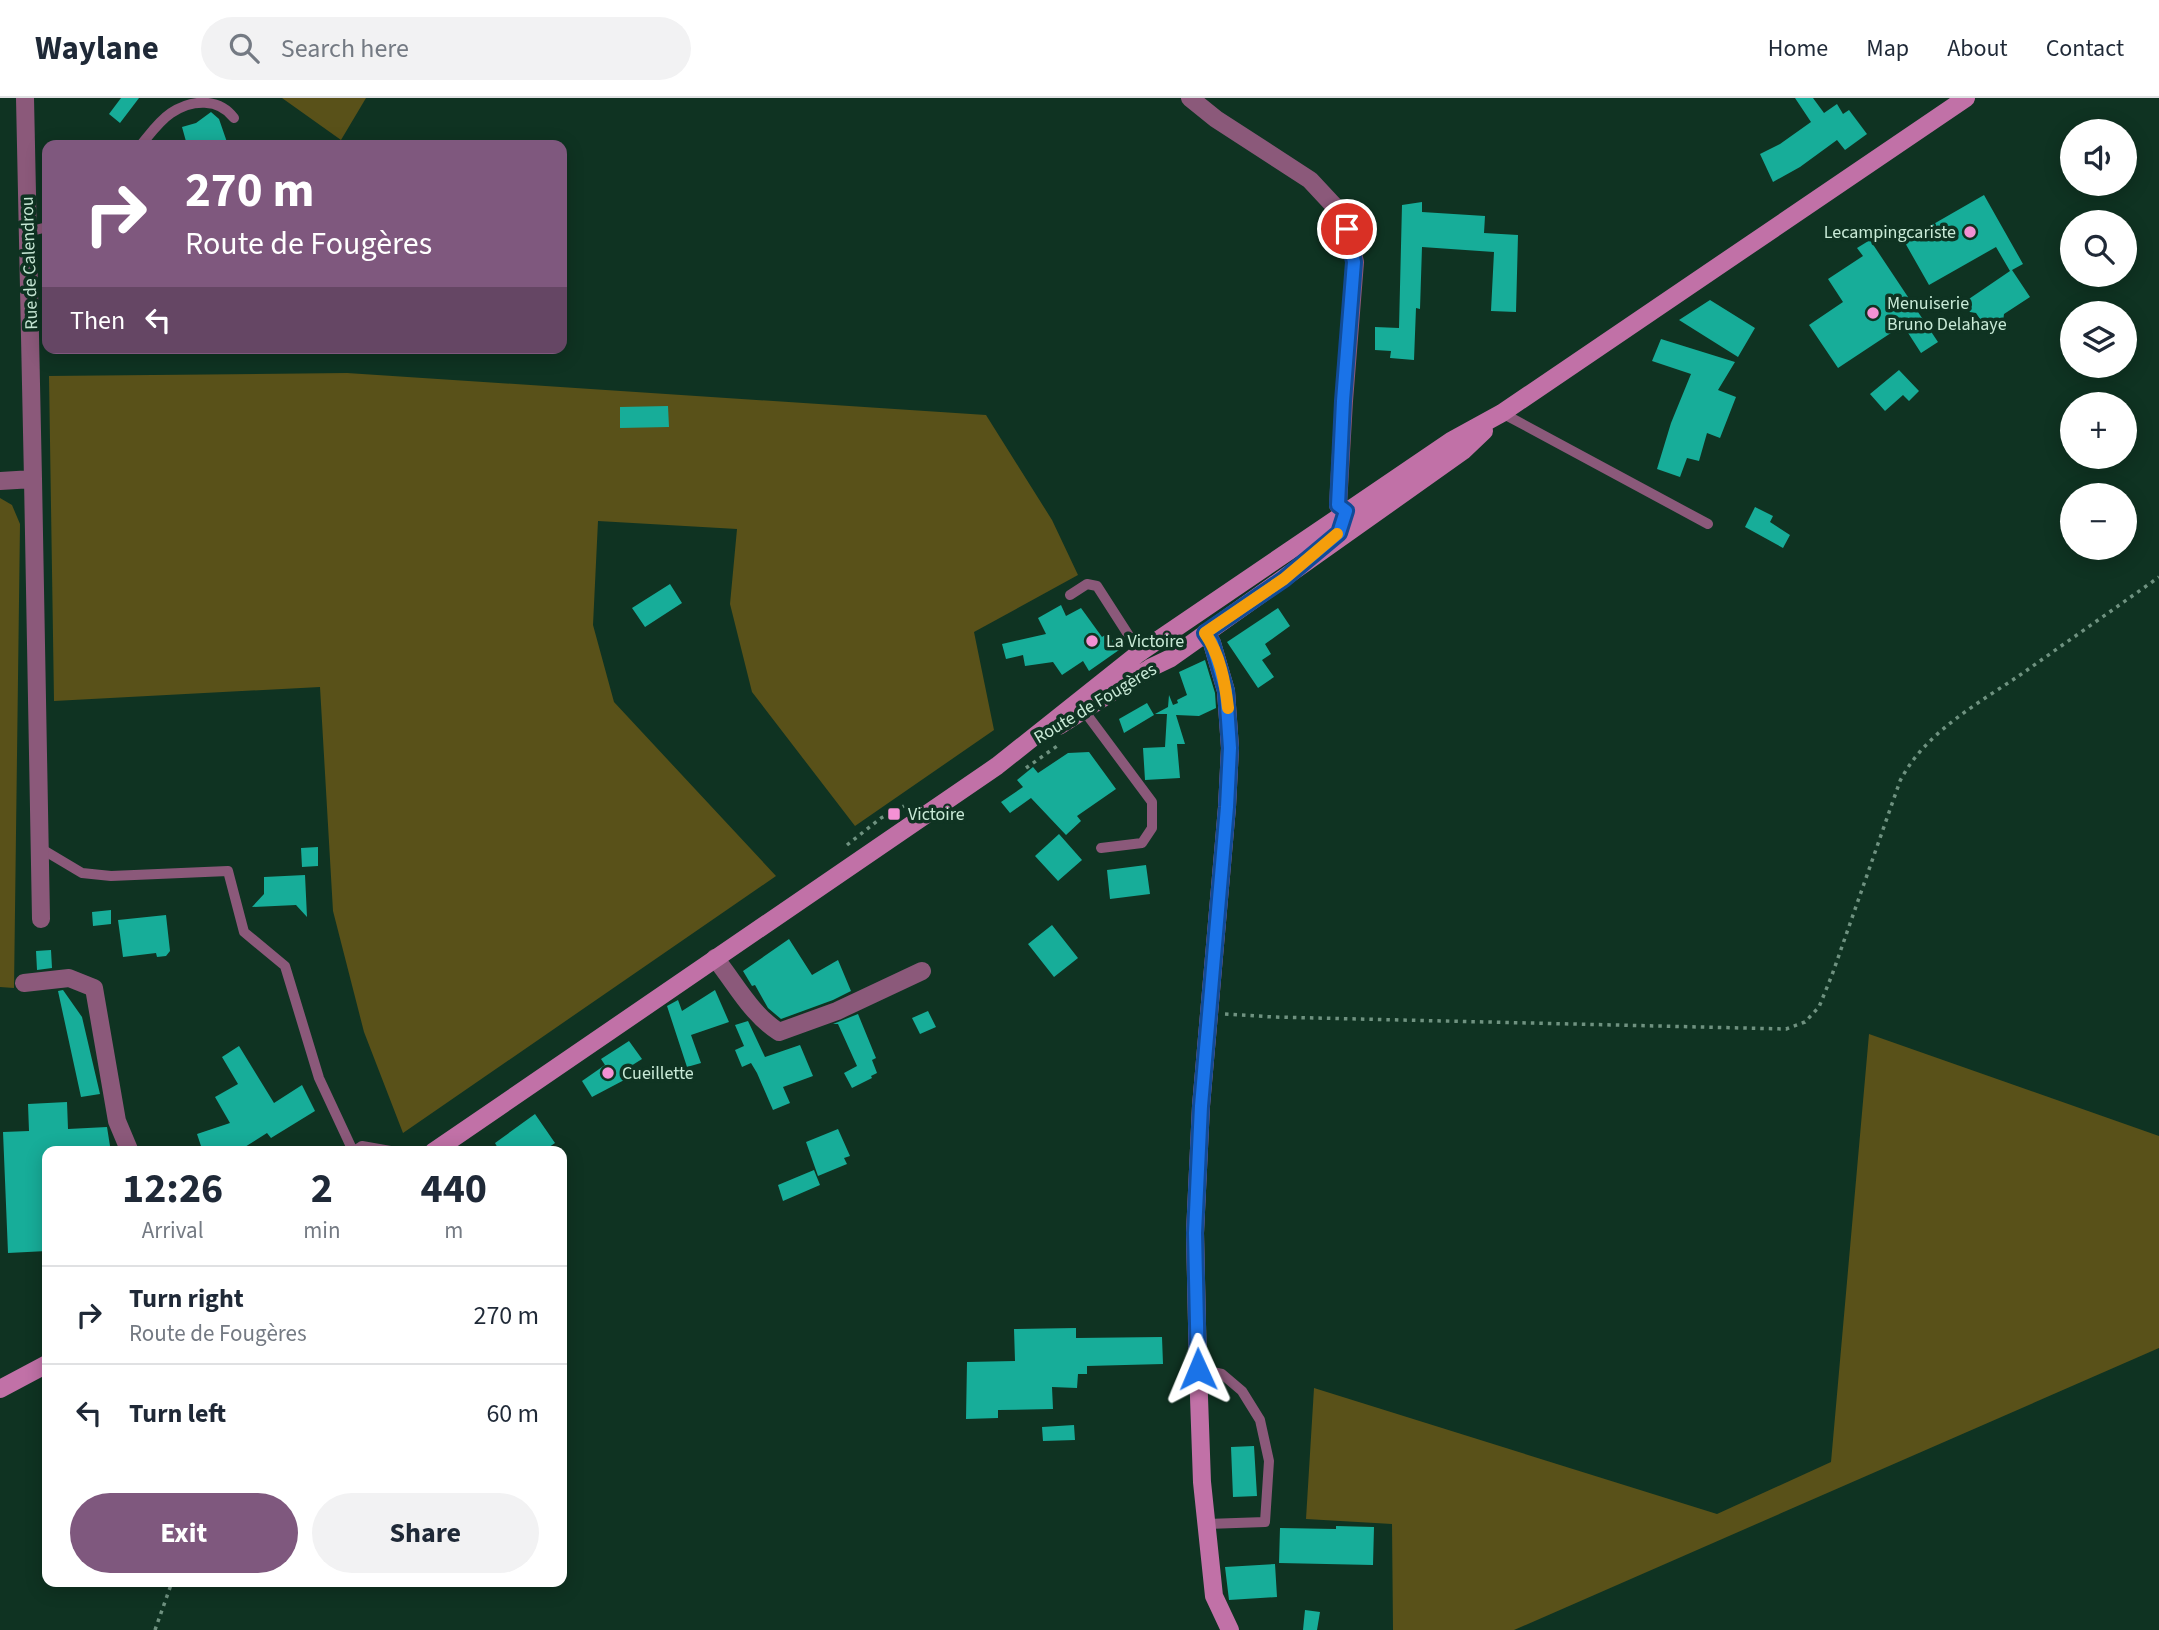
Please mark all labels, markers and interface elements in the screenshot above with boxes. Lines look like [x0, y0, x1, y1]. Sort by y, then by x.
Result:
search box [201, 17, 691, 80]
text: Waylane [35, 25, 159, 72]
icon: search [225, 29, 263, 67]
text: Search here [281, 30, 409, 67]
text: Home [1768, 31, 1828, 66]
text: Map [1866, 31, 1909, 66]
text: About [1947, 31, 2008, 66]
text: Contact [2046, 31, 2124, 66]
map controls [2060, 119, 2137, 560]
button: sound [2060, 119, 2137, 196]
text: 270 m [185, 156, 314, 226]
icon: right [70, 168, 161, 259]
street label: Rue de Calendrou [15, 196, 44, 330]
pin [1317, 199, 1377, 259]
icon: arrive [1328, 210, 1366, 248]
button: search [2060, 210, 2137, 287]
place label: Lecampingcariste [1824, 220, 1956, 245]
text: Route de Fougères [185, 221, 432, 267]
marker: Lecampingcariste [1962, 224, 1978, 240]
place label: Menuiserie Bruno Delahaye [1887, 291, 2007, 337]
icon: left [139, 301, 177, 339]
button: layers [2060, 301, 2137, 378]
text: Then [70, 302, 125, 339]
marker: Menuiserie Bruno Delahaye [1865, 305, 1881, 321]
button: + [2060, 392, 2137, 469]
button: − [2060, 483, 2137, 560]
place label: La Victoire [1106, 629, 1184, 654]
marker: La Victoire [1084, 633, 1100, 649]
street label: Route de Fougères [1029, 657, 1161, 750]
place label: Victoire [908, 802, 965, 827]
marker: Victoire [886, 806, 902, 822]
place label: Cueillette [622, 1061, 694, 1086]
marker: Cueillette [600, 1065, 616, 1081]
text: 12:26 [122, 1159, 223, 1219]
text: 2 [311, 1159, 333, 1219]
text: 440 [420, 1159, 487, 1219]
text: Arrival [142, 1214, 204, 1247]
text: min [303, 1214, 341, 1247]
text: m [444, 1214, 463, 1247]
text: Turn right [129, 1280, 244, 1317]
icon: right [70, 1296, 108, 1334]
text: 270 m [473, 1297, 539, 1334]
text: Route de Fougères [129, 1317, 307, 1350]
position arrow [1161, 1332, 1235, 1406]
icon: left [70, 1394, 108, 1432]
text: Turn left [129, 1395, 226, 1432]
text: 60 m [486, 1395, 539, 1432]
button: Exit [70, 1493, 298, 1573]
button: Share [312, 1493, 539, 1573]

